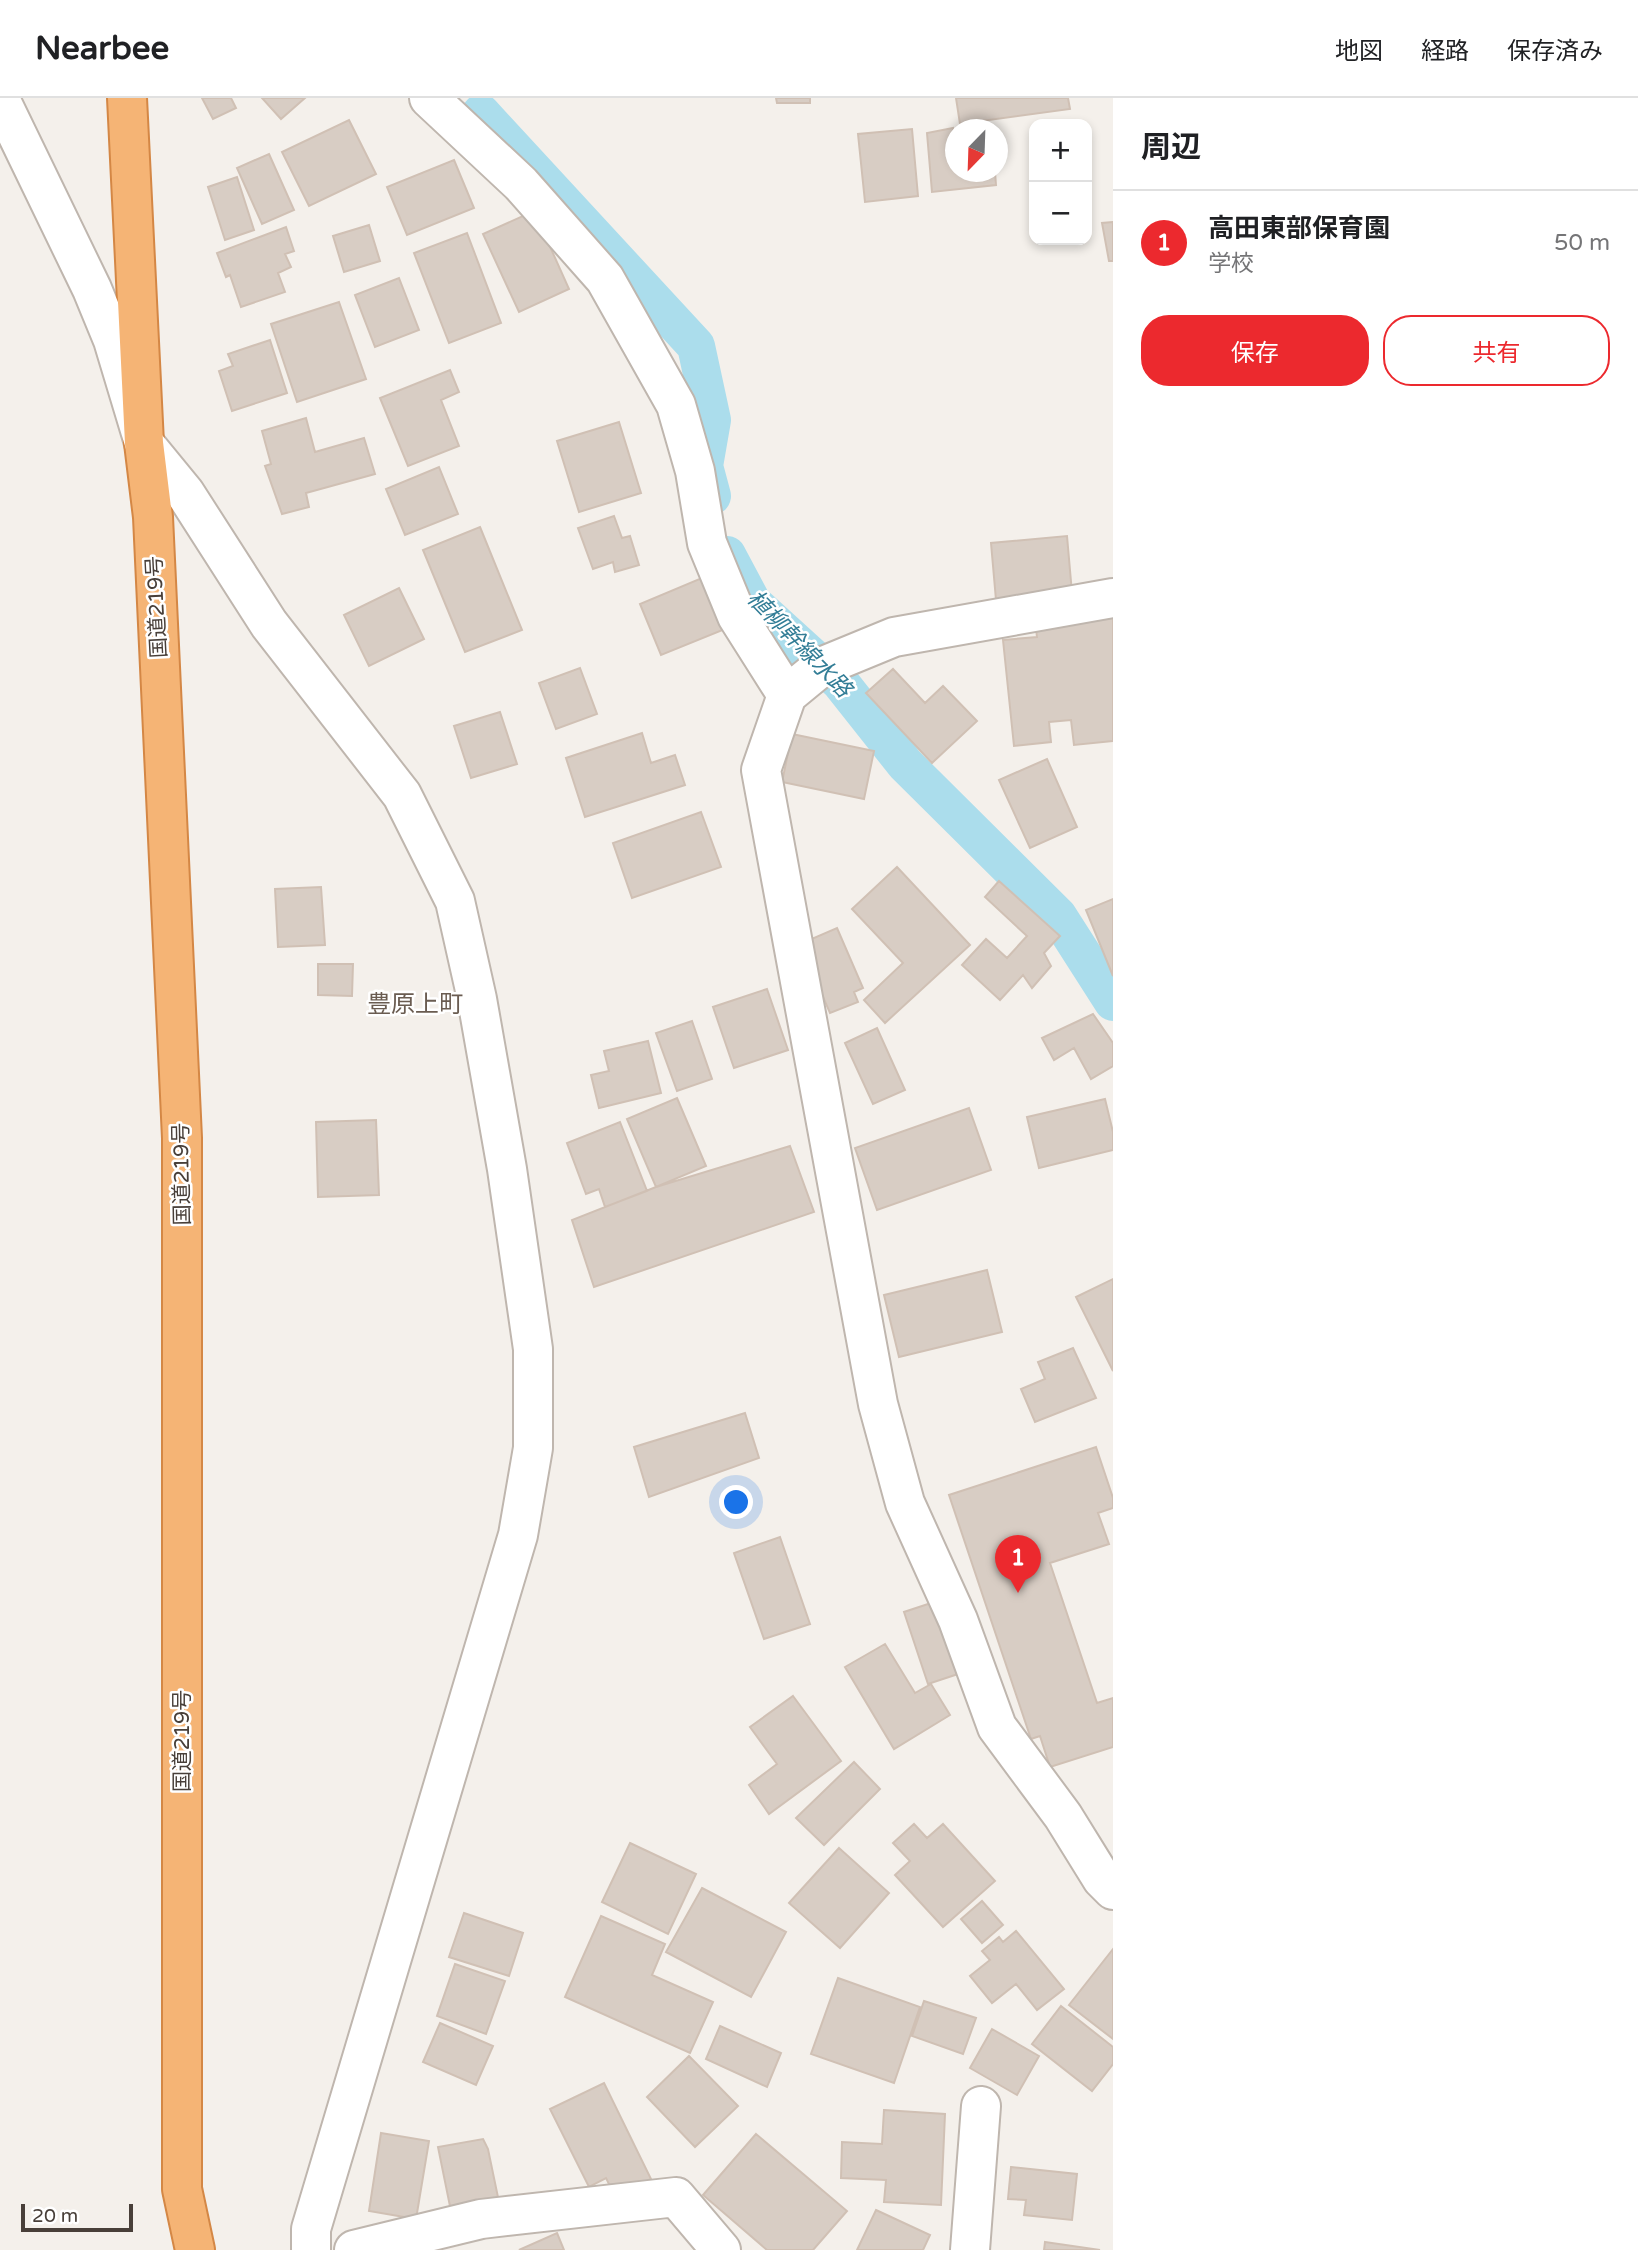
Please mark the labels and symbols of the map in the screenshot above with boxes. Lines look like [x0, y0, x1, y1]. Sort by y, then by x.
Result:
north arrow [945, 119, 1008, 182]
street label: 国道219号 [142, 555, 172, 659]
water label: 植柳幹線水路 [741, 585, 858, 705]
district label: 豊原上町 [367, 990, 463, 1019]
street label: 国道219号 [169, 1123, 195, 1225]
your location [719, 1485, 753, 1519]
pin: 1 [995, 1535, 1041, 1593]
street label: 国道219号 [170, 1690, 195, 1792]
scale bar [21, 2201, 133, 2233]

